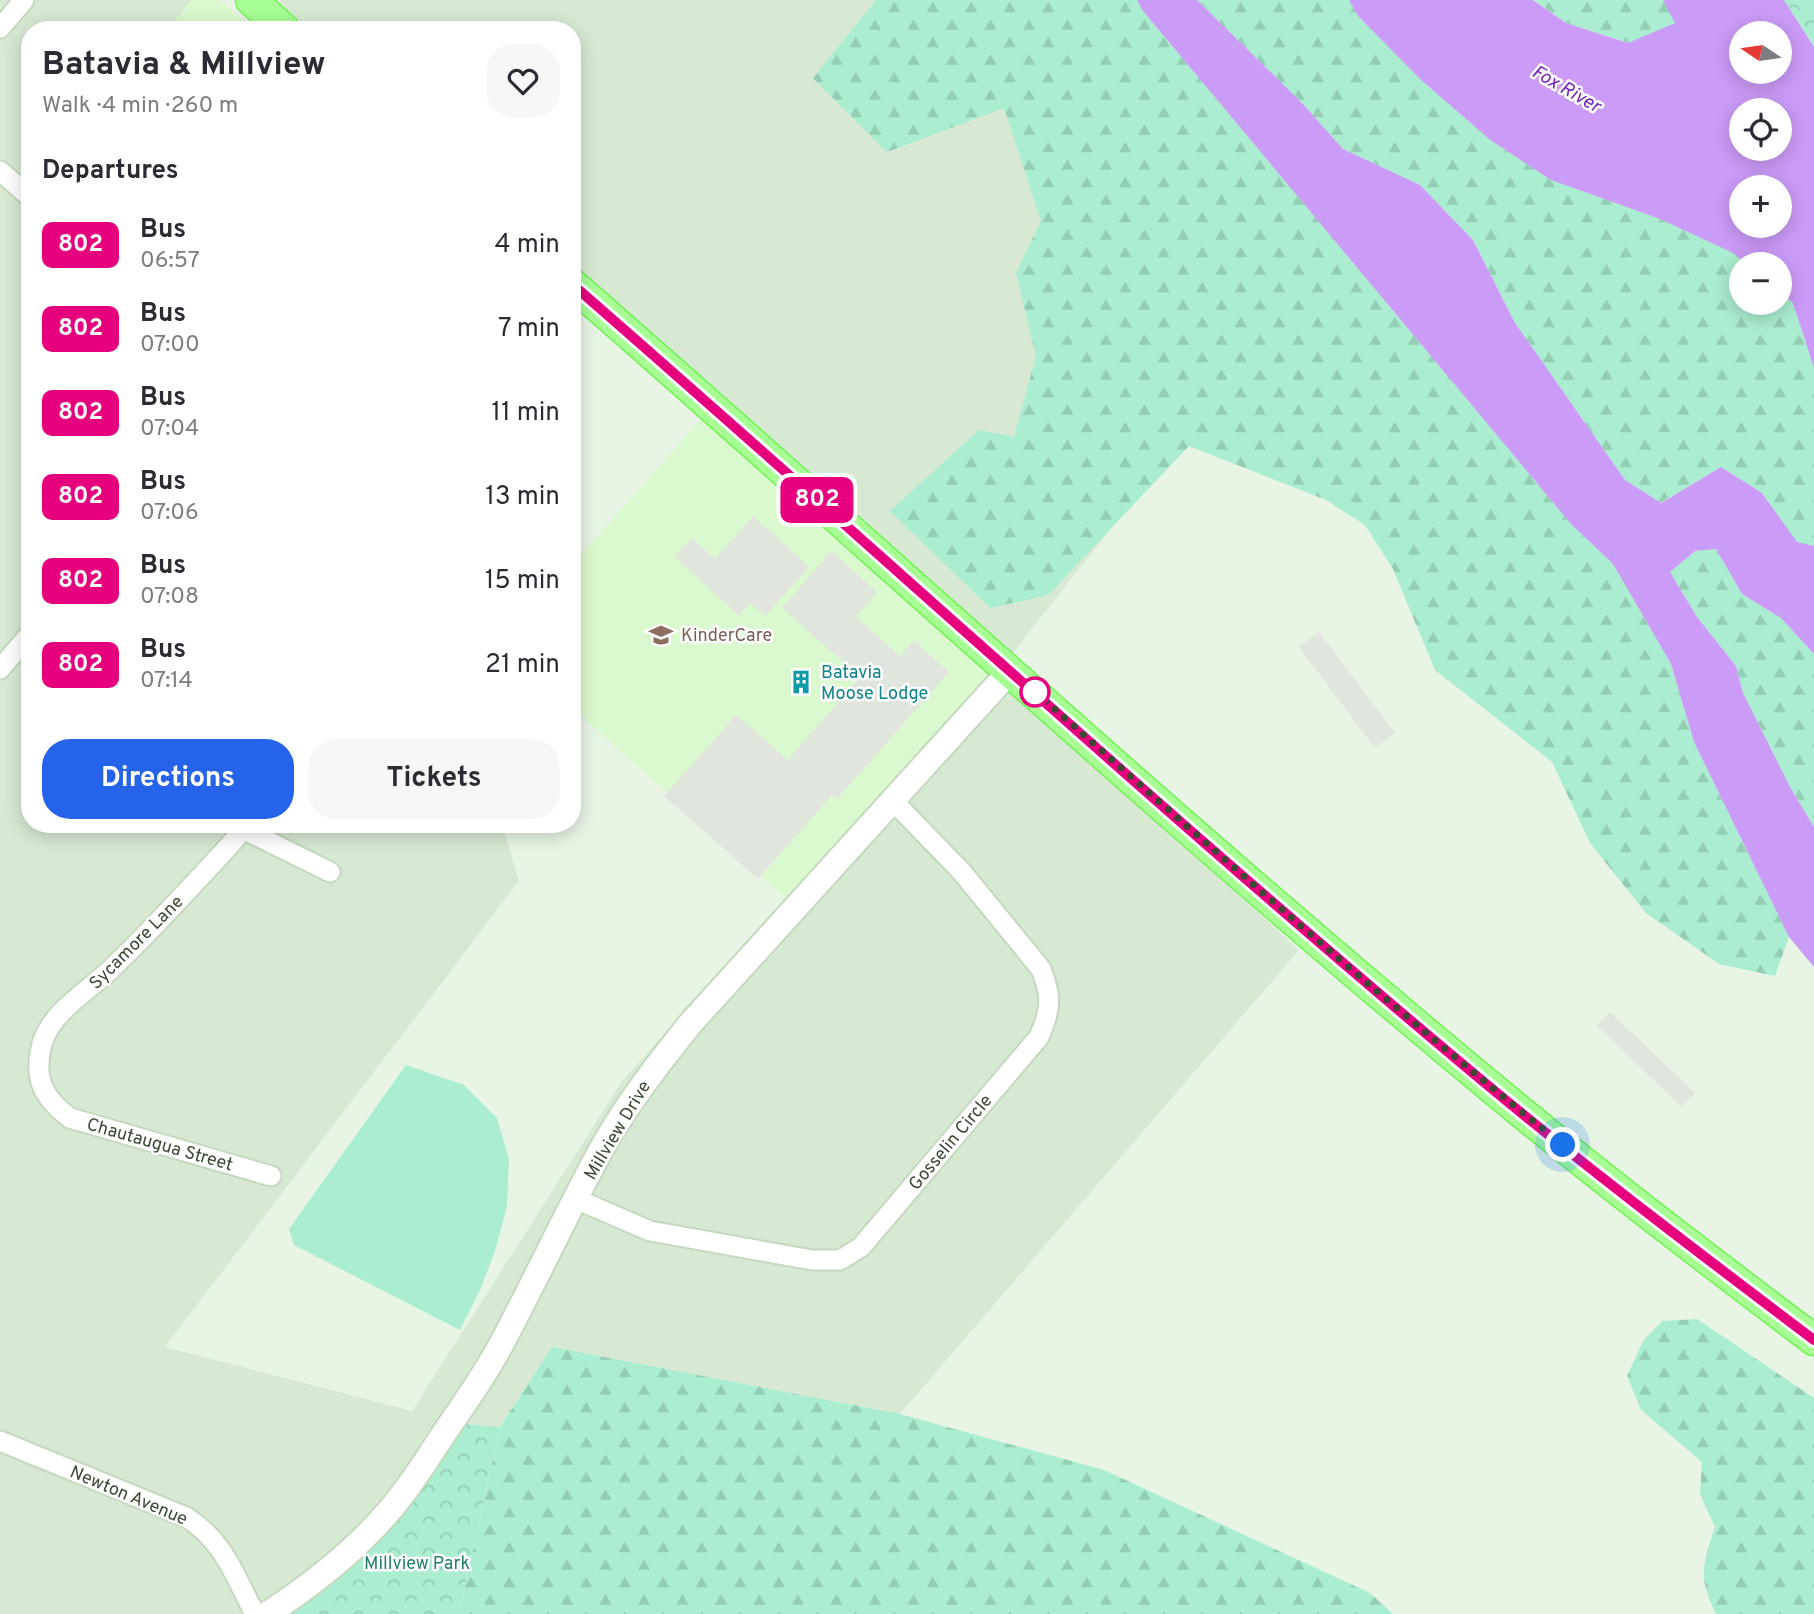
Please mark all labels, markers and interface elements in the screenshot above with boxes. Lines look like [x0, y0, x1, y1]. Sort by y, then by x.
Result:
north arrow [1729, 21, 1792, 84]
map controls [1729, 21, 1792, 315]
button: heart [486, 44, 560, 118]
text: Batavia & Millview [42, 45, 326, 87]
water label: Fox River [1527, 60, 1606, 120]
text: Walk · 4 min · 260 m [42, 92, 238, 121]
button: locate [1729, 98, 1792, 161]
text: Departures [42, 155, 179, 188]
button: + [1729, 175, 1792, 238]
text: Bus [140, 214, 186, 247]
text: 4 min [494, 229, 560, 262]
text: 802 [58, 230, 103, 260]
text: 06:57 [140, 247, 200, 276]
button: − [1729, 252, 1792, 315]
text: Bus [140, 298, 186, 331]
text: 7 min [498, 313, 560, 346]
text: 802 [58, 314, 103, 344]
text: 07:00 [140, 331, 200, 360]
text: Bus [140, 382, 186, 415]
text: 11 min [491, 397, 560, 430]
text: 802 [58, 398, 103, 428]
text: 07:04 [140, 415, 199, 444]
text: Bus [140, 466, 186, 499]
line badge: 802 [777, 477, 857, 523]
text: 13 min [485, 481, 560, 514]
text: 802 [58, 482, 103, 512]
text: 802 [794, 485, 840, 515]
text: 07:06 [140, 499, 199, 528]
text: Bus [140, 550, 186, 583]
text: 15 min [485, 565, 560, 598]
text: 802 [58, 566, 103, 596]
text: 07:08 [140, 583, 199, 612]
school or university icon: KinderCare [647, 621, 675, 649]
place label: KinderCare [681, 625, 772, 648]
text: Bus [140, 634, 186, 667]
text: 21 min [485, 649, 560, 682]
text: 802 [58, 650, 103, 680]
place label: Batavia Moose Lodge [821, 662, 928, 706]
text: 07:14 [140, 667, 193, 696]
building icon: Batavia Moose Lodge [787, 668, 815, 696]
unlabelled marker [1020, 677, 1050, 707]
button: Directions [42, 739, 294, 819]
button: Tickets [308, 739, 560, 819]
street label: Sycamore Lane [85, 891, 189, 995]
street label: Millview Drive [580, 1077, 657, 1184]
street label: Gosselin Circle [904, 1090, 998, 1196]
street label: Chautaugua Street [84, 1114, 235, 1177]
your location [1545, 1127, 1580, 1162]
street label: Newton Avenue [66, 1461, 191, 1532]
park label: Millview Park [364, 1553, 470, 1576]

